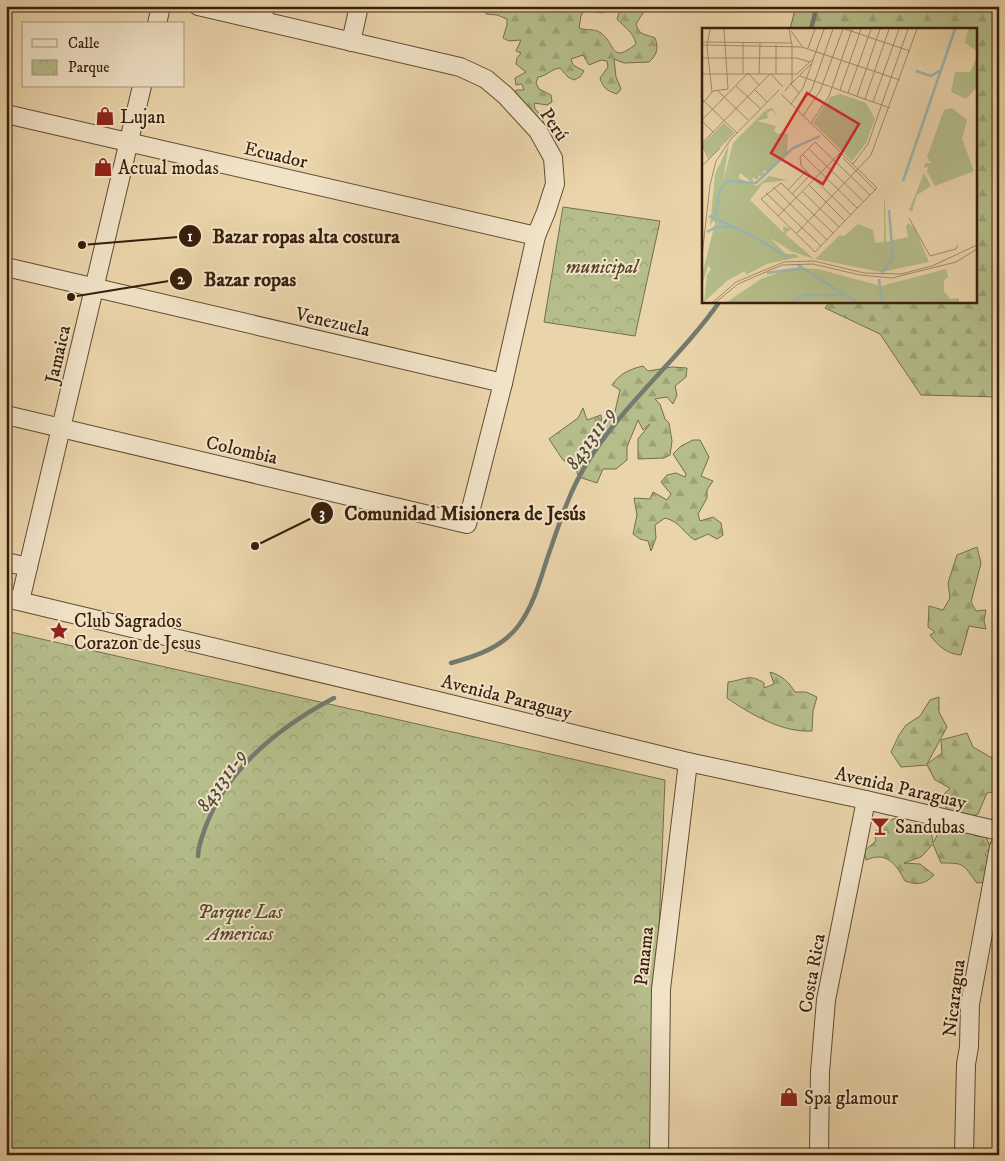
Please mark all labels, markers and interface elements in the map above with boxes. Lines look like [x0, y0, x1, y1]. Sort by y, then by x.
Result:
legend [22, 22, 185, 88]
inset map [702, 28, 978, 302]
text: Calle [68, 34, 100, 53]
text: Parque [68, 58, 109, 77]
street label: Perú [534, 104, 573, 146]
shop icon: Lujan [94, 105, 116, 127]
place label: Lujan [120, 106, 166, 129]
street label: Ecuador [242, 137, 310, 174]
shop icon: Actual modas [92, 156, 114, 178]
place label: Actual modas [118, 157, 219, 180]
callout: Bazar ropas alta costura [177, 218, 410, 253]
text: Bazar ropas alta costura [212, 225, 400, 250]
text: 1 [187, 227, 193, 246]
park label: municipal [566, 256, 640, 280]
callout: Bazar ropas [168, 261, 306, 296]
text: Bazar ropas [204, 268, 297, 293]
text: 2 [177, 270, 185, 289]
street label: Venezuela [292, 303, 372, 342]
street label: Jamaica [40, 323, 76, 388]
water label: 8431311-9 [561, 402, 622, 475]
street label: Colombia [204, 431, 280, 470]
callout: Comunidad Misionera de Jesús [309, 495, 596, 530]
text: Comunidad Misionera de Jesús [344, 502, 586, 527]
text: 3 [319, 504, 325, 523]
place label: Club Sagrados Corazon de Jesus [74, 610, 201, 655]
place icon: Club Sagrados Corazon de Jesus [48, 620, 70, 642]
street label: Avenida Paraguay [439, 670, 575, 725]
water label: 8431311-9 [192, 744, 253, 817]
street label: Avenida Paraguay [833, 762, 969, 815]
bar icon: Sandubas [869, 815, 891, 837]
place label: Sandubas [895, 816, 965, 839]
park label: Parque Las Americas [197, 901, 284, 946]
street label: Panama [630, 925, 659, 987]
street label: Costa Rica [794, 932, 831, 1015]
street label: Nicaragua [938, 958, 971, 1038]
shop icon: Spa glamour [778, 1086, 800, 1108]
place label: Spa glamour [804, 1087, 898, 1110]

